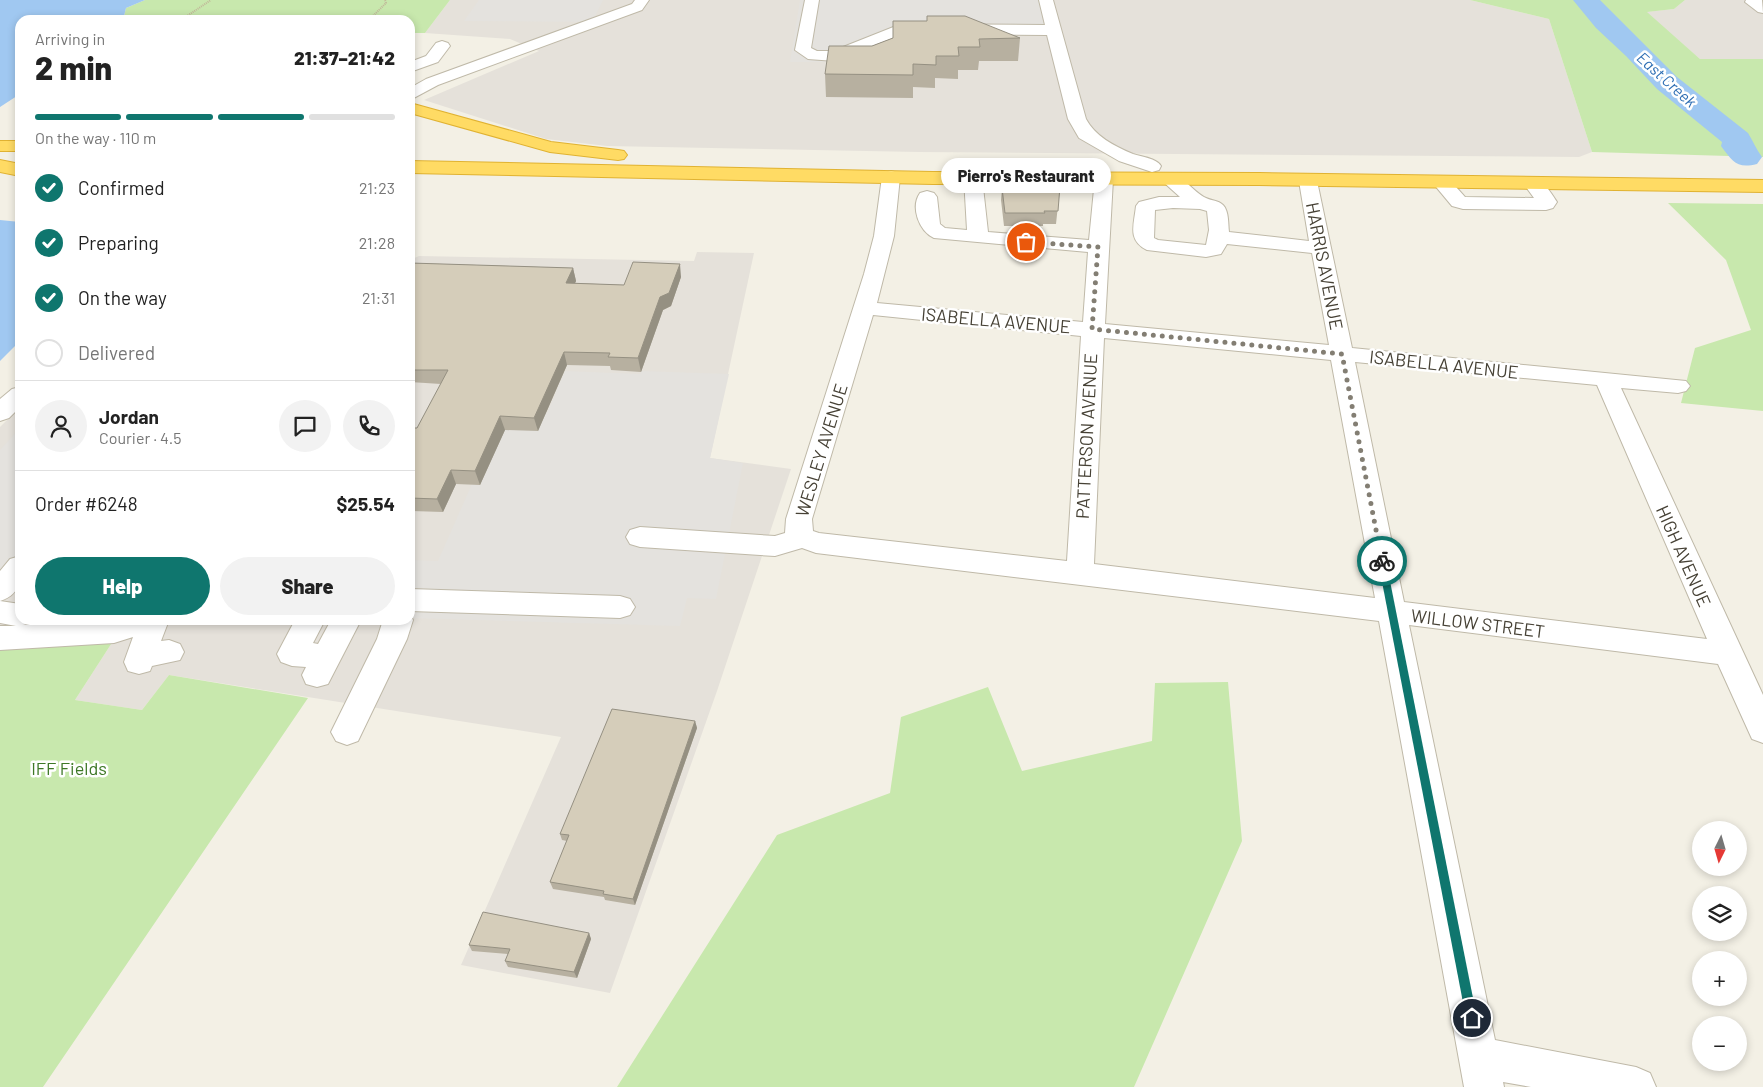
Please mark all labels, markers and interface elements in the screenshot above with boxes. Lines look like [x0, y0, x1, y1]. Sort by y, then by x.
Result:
text: Arriving in [35, 29, 105, 48]
text: 21:37–21:42 [294, 46, 395, 69]
water label: East Creek [1633, 47, 1701, 111]
text: 2 min [35, 48, 112, 86]
text: On the way · 110 m [35, 128, 156, 147]
callout: Pierro's Restaurant [941, 157, 1111, 192]
text: Pierro's Restaurant [958, 166, 1094, 185]
icon: check [35, 174, 63, 202]
text: Confirmed [78, 176, 165, 199]
text: 21:23 [359, 178, 395, 197]
street label: HARRIS AVENUE [1302, 200, 1348, 332]
pin [1005, 221, 1047, 263]
icon: bag [1012, 228, 1040, 256]
icon: check [35, 229, 63, 257]
text: Preparing [78, 231, 159, 254]
text: 21:28 [359, 233, 395, 252]
icon: check [35, 284, 63, 312]
text: On the way [78, 286, 167, 309]
text: 21:31 [362, 288, 395, 307]
street label: ISABELLA AVENUE [920, 303, 1072, 337]
text: Delivered [78, 341, 155, 364]
street label: ISABELLA AVENUE [1368, 345, 1520, 383]
street label: PATTERSON AVENUE [1071, 353, 1101, 519]
street label: WESLEY AVENUE [790, 381, 852, 519]
button: person [35, 400, 87, 452]
button: chat [279, 400, 331, 452]
button: phone [343, 400, 395, 452]
text: Jordan [99, 405, 159, 428]
text: Courier · 4.5 [99, 428, 182, 447]
text: Order #6248 [35, 492, 138, 515]
text: $25.54 [336, 492, 395, 515]
street label: HIGH AVENUE [1652, 502, 1716, 610]
courier [1357, 536, 1407, 586]
icon: bike [1368, 547, 1396, 575]
button: Help [35, 557, 210, 615]
button: Share [220, 557, 395, 615]
street label: WILLOW STREET [1410, 604, 1546, 642]
park label: IFF Fields [31, 757, 107, 779]
north arrow [1692, 821, 1748, 876]
map controls [1692, 821, 1747, 1071]
button: layers [1692, 886, 1747, 941]
button: + [1692, 951, 1747, 1006]
pin [1451, 997, 1493, 1039]
icon: home [1458, 1004, 1486, 1032]
button: − [1692, 1016, 1747, 1071]

